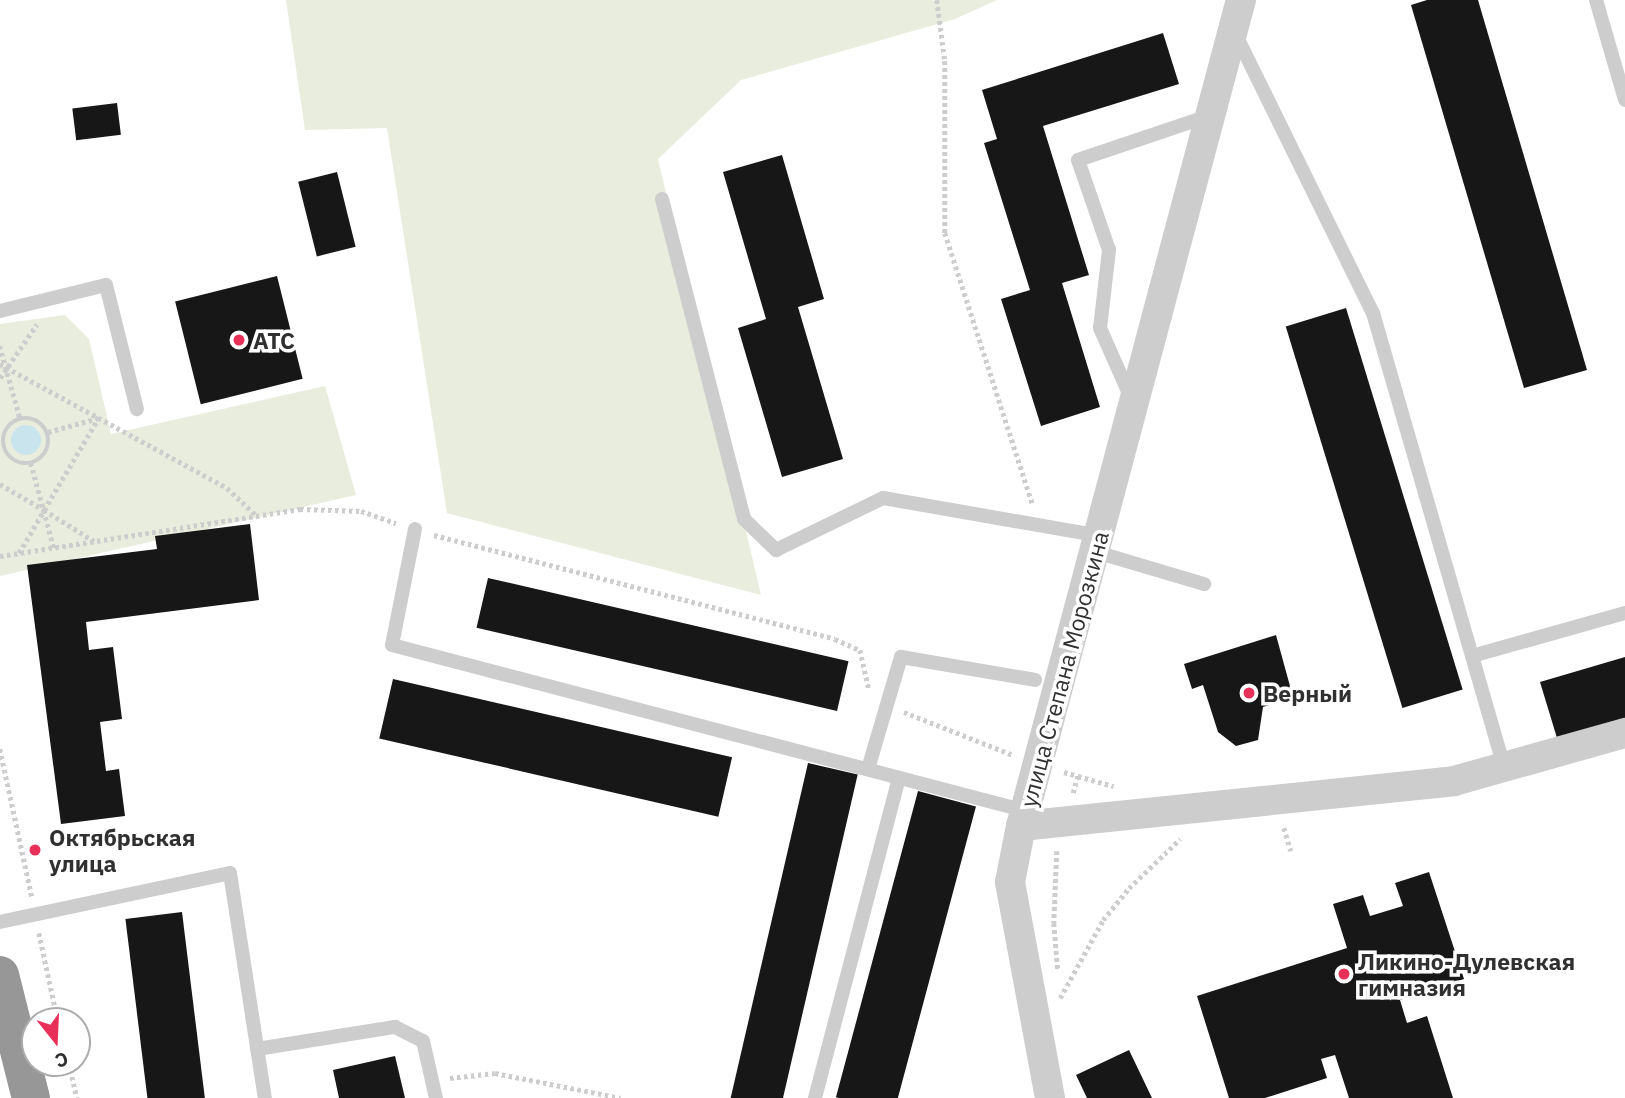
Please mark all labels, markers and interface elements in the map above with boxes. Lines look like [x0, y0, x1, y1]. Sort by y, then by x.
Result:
place label: АТС [253, 326, 295, 354]
marker: АТС [231, 332, 247, 348]
street label: улица Степана Морозкина [1014, 528, 1114, 810]
place label: Верный [1263, 679, 1352, 707]
marker: Верный [1241, 685, 1257, 701]
place label: Октябрьская улица [49, 823, 195, 877]
marker: Октябрьская улица [27, 842, 43, 858]
place label: Ликино-Дулевская гимназия [1358, 947, 1575, 1001]
marker: Ликино-Дулевская гимназия [1336, 966, 1352, 982]
north arrow [21, 1007, 91, 1077]
text: С [52, 1047, 71, 1073]

